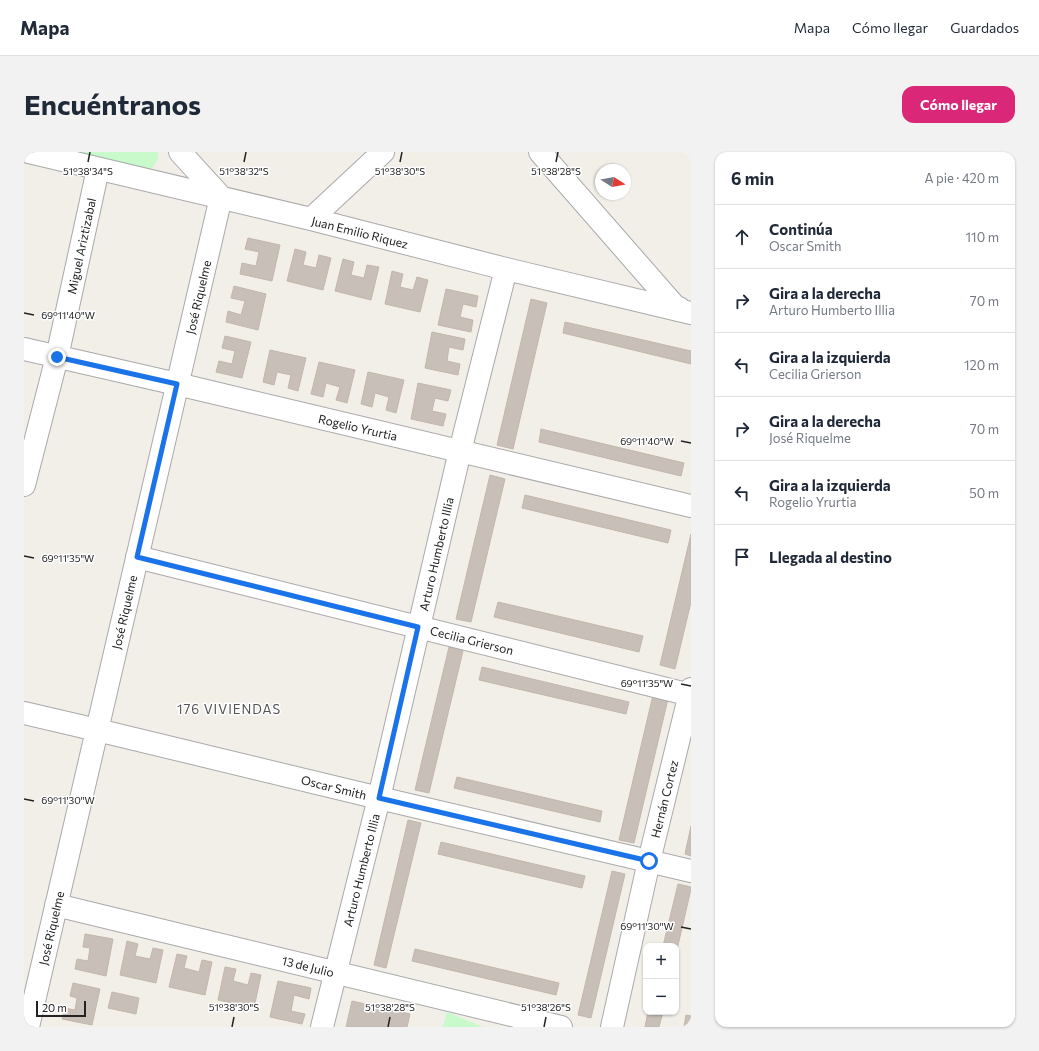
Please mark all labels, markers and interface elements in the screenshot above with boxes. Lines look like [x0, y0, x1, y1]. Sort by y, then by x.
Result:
text: Mapa [20, 16, 69, 39]
text: Mapa [794, 19, 830, 36]
text: Cómo llegar [852, 19, 928, 36]
text: Guardados [950, 19, 1019, 36]
button: Cómo llegar [902, 86, 1015, 123]
text: Encuéntranos [24, 87, 201, 121]
north arrow [595, 164, 631, 200]
text: 51°38'34"S [63, 165, 113, 177]
text: 51°38'32"S [219, 165, 269, 177]
text: 51°38'30"S [375, 165, 425, 177]
text: 51°38'28"S [531, 165, 581, 177]
text: 6 min [731, 168, 774, 189]
text: A pie · 420 m [925, 170, 999, 186]
street label: Miguel Ariztizabal [64, 196, 98, 296]
street label: Juan Emilio Riquez [310, 213, 410, 252]
text: Continúa [769, 220, 833, 238]
icon: ahead [731, 226, 753, 248]
text: 110 m [966, 229, 999, 245]
text: Oscar Smith [769, 238, 842, 254]
street label: José Riquelme [183, 259, 214, 336]
text: Gira a la derecha [769, 284, 881, 302]
icon: right [731, 290, 753, 312]
text: 70 m [970, 293, 999, 309]
text: Arturo Humberto Illia [769, 302, 895, 318]
text: 69°11'40"W [41, 309, 95, 321]
route end [48, 348, 66, 366]
text: Gira a la izquierda [769, 348, 891, 366]
icon: left [731, 354, 753, 376]
text: 120 m [964, 357, 999, 373]
text: Cecilia Grierson [769, 366, 862, 382]
street label: Rogelio Yrurtia [317, 411, 399, 443]
text: Gira a la derecha [769, 412, 881, 430]
icon: right [731, 418, 753, 440]
text: 70 m [970, 421, 999, 437]
text: José Riquelme [769, 430, 851, 446]
text: 69°11'40"W [620, 435, 674, 447]
text: Gira a la izquierda [769, 476, 891, 494]
icon: left [731, 482, 753, 504]
text: 50 m [969, 485, 999, 501]
text: Rogelio Yrurtia [769, 494, 857, 510]
street label: Arturo Humberto Illia [416, 496, 456, 612]
icon: arrive [731, 546, 753, 568]
text: Llegada al destino [769, 548, 892, 566]
text: 69°11'35"W [42, 552, 94, 564]
street label: José Riquelme [109, 574, 140, 651]
street label: Cecilia Grierson [429, 623, 515, 657]
text: 69°11'35"W [621, 677, 673, 689]
district label: 176 VIVIENDAS [177, 701, 281, 717]
street label: Hernán Cortez [648, 759, 680, 839]
street label: Oscar Smith [300, 772, 368, 802]
text: 69°11'30"W [41, 794, 95, 806]
street label: Arturo Humberto Illia [340, 812, 382, 928]
route start [640, 852, 658, 870]
street label: José Riquelme [36, 890, 67, 967]
text: 69°11'30"W [620, 920, 674, 932]
map controls [643, 943, 679, 1015]
button: + [643, 943, 679, 979]
street label: 13 de Julio [280, 953, 336, 980]
button: − [643, 979, 679, 1015]
scale bar [36, 999, 86, 1018]
text: 20 m [42, 1001, 67, 1014]
text: 51°38'30"S [209, 1001, 259, 1013]
text: 51°38'28"S [365, 1001, 415, 1013]
text: 51°38'26"S [521, 1001, 571, 1013]

